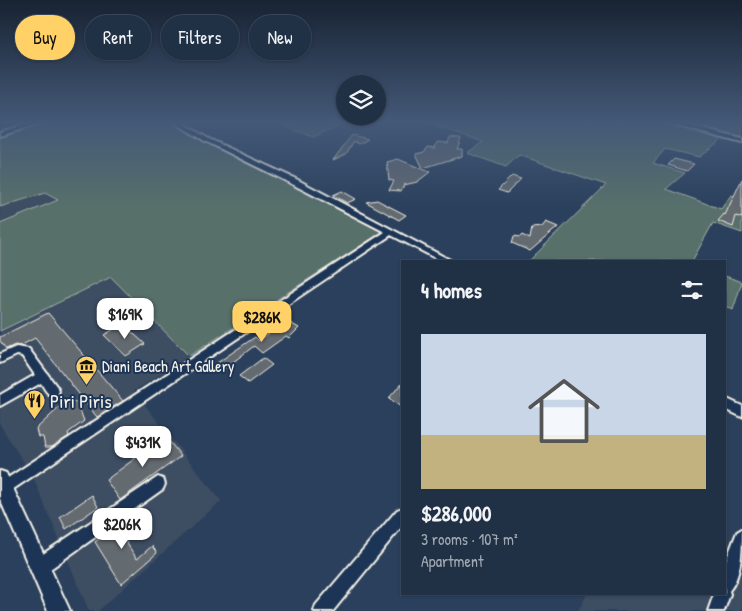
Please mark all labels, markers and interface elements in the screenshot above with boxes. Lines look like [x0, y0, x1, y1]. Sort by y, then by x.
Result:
chip: Buy [15, 15, 75, 60]
chip: Rent [85, 15, 151, 60]
chip: Filters [161, 15, 239, 60]
chip: New [249, 15, 311, 60]
map controls [336, 75, 386, 125]
button: layers [336, 75, 386, 125]
text: 4 homes [421, 276, 482, 305]
icon: filters [678, 276, 706, 304]
pin: $169K [90, 298, 160, 340]
pin: $286K [227, 300, 297, 343]
text: $169K [108, 303, 142, 325]
text: $286K [243, 306, 281, 328]
museum icon: Diani Beach Art Gallery [74, 354, 98, 385]
place label: Diani Beach Art Gallery [102, 355, 235, 377]
icon: home [519, 366, 609, 456]
place label: Piri Piris [50, 388, 112, 414]
restaurant icon: Piri Piris [22, 389, 46, 420]
pin: $431K [108, 426, 178, 468]
text: $431K [125, 431, 161, 453]
text: $286,000 [421, 499, 491, 528]
pin: $206K [87, 508, 157, 550]
text: $206K [103, 513, 141, 535]
text: 3 rooms · 107 m² [421, 528, 518, 550]
text: Apartment [421, 550, 484, 572]

